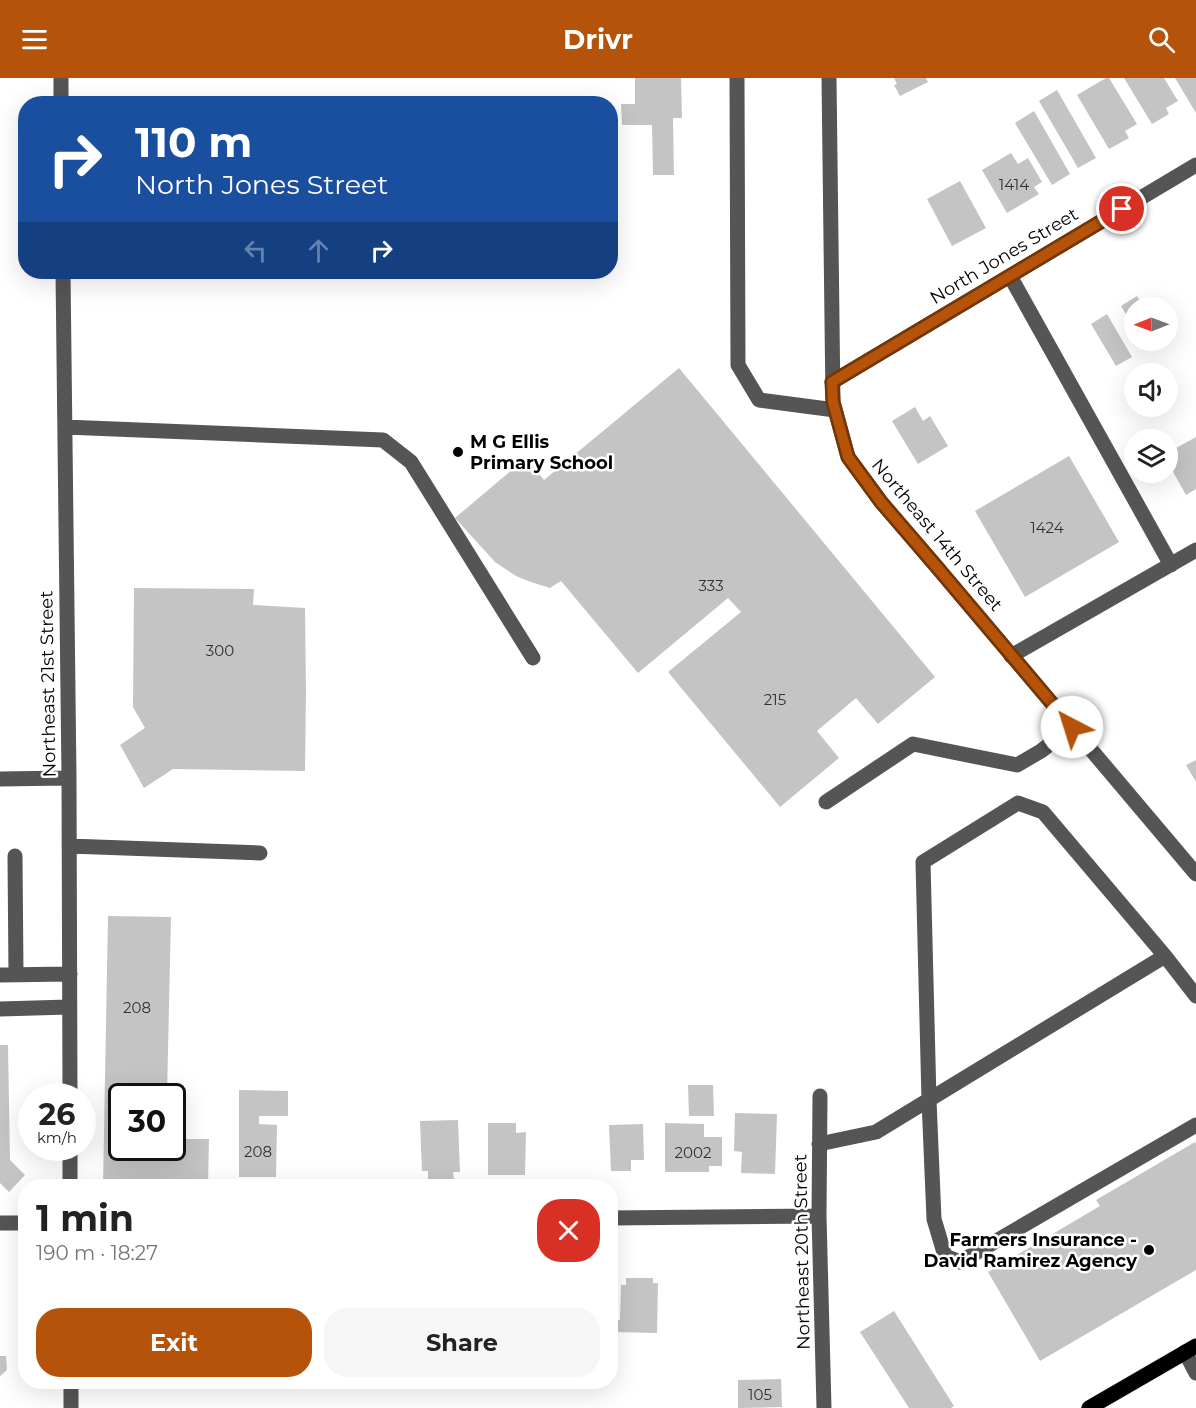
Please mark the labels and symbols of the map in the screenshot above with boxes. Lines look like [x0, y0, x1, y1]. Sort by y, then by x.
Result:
house number: 1414 [999, 175, 1029, 194]
pin [1096, 183, 1147, 234]
street label: North Jones Street [926, 203, 1082, 309]
north arrow [1124, 297, 1178, 351]
place label: M G Ellis Primary School [470, 431, 613, 474]
marker: M G Ellis Primary School [451, 445, 465, 459]
street label: Northeast 14th Street [867, 454, 1007, 616]
house number: 1424 [1030, 518, 1064, 537]
house number: 333 [698, 576, 724, 595]
street label: Northeast 21st Street [35, 590, 61, 778]
house number: 300 [206, 641, 234, 660]
house number: 215 [764, 690, 786, 709]
position arrow [1040, 695, 1104, 759]
house number: 208 [123, 998, 151, 1017]
speed limit sign: 30 [108, 1083, 186, 1161]
house number: 208 [244, 1142, 272, 1161]
house number: 2002 [675, 1143, 711, 1162]
street label: Northeast 20th Street [789, 1154, 815, 1350]
place label: Farmers Insurance - David Ramirez Agency [924, 1229, 1137, 1272]
marker: Farmers Insurance - David Ramirez Agency [1142, 1243, 1156, 1257]
house number: 105 [748, 1385, 772, 1404]

